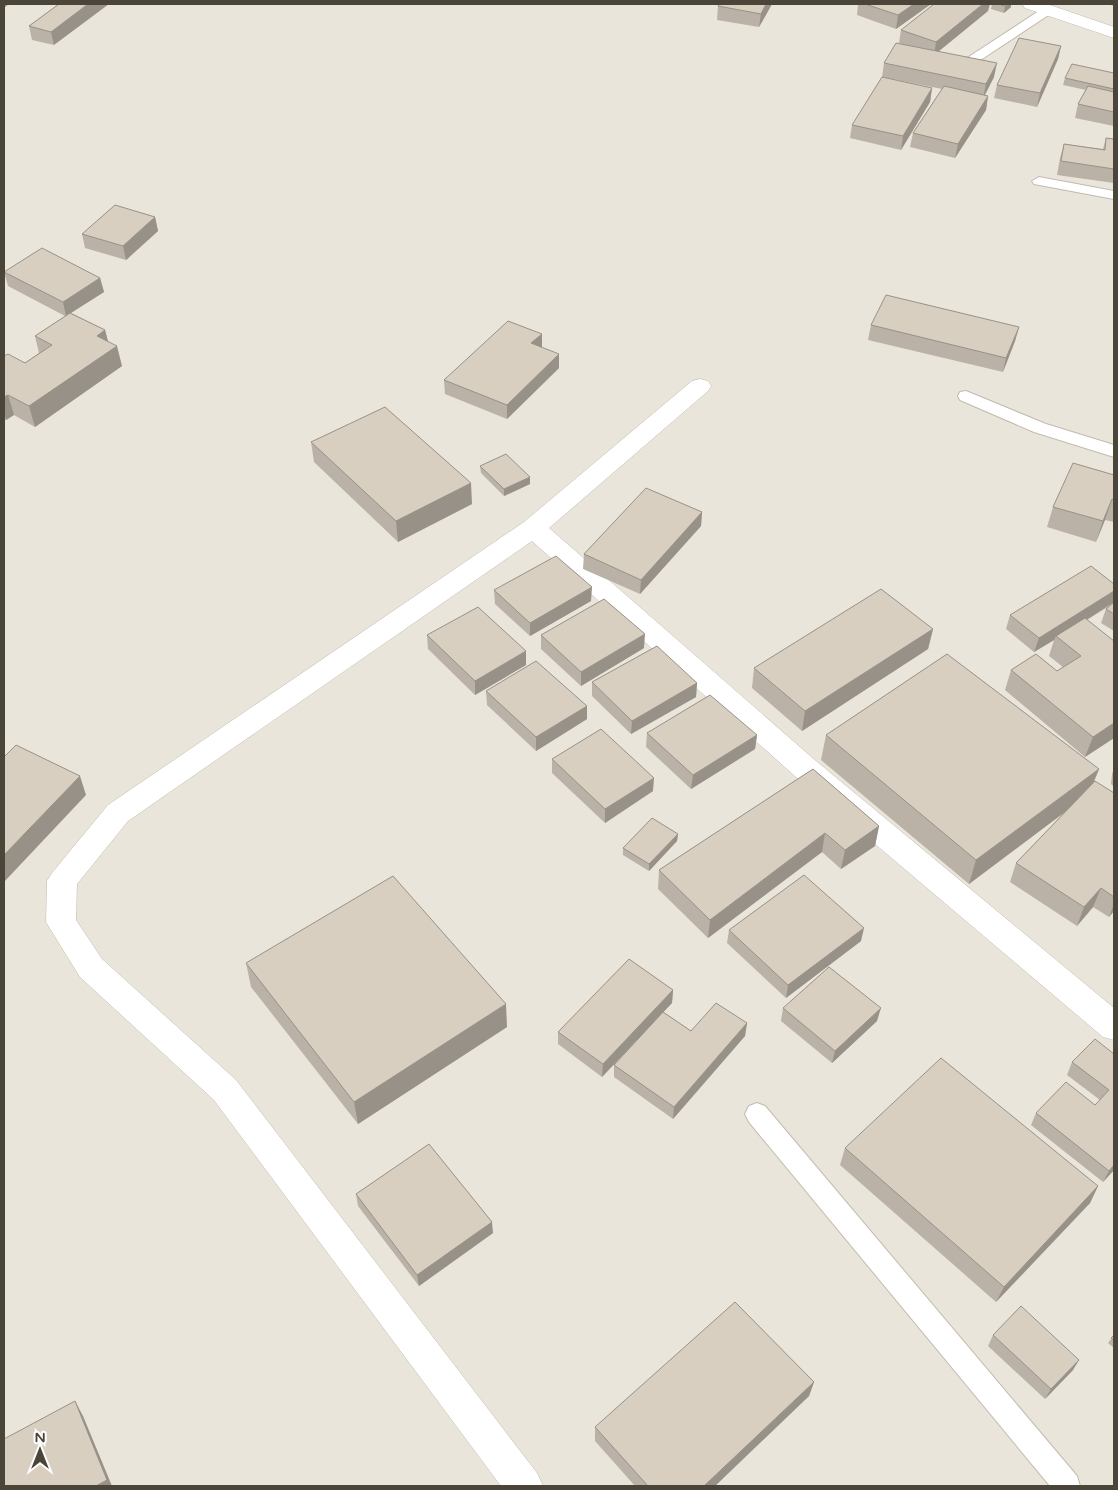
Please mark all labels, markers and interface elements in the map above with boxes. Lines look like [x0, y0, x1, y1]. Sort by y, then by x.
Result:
north arrow [15, 1425, 65, 1475]
text: N [34, 1429, 46, 1446]

